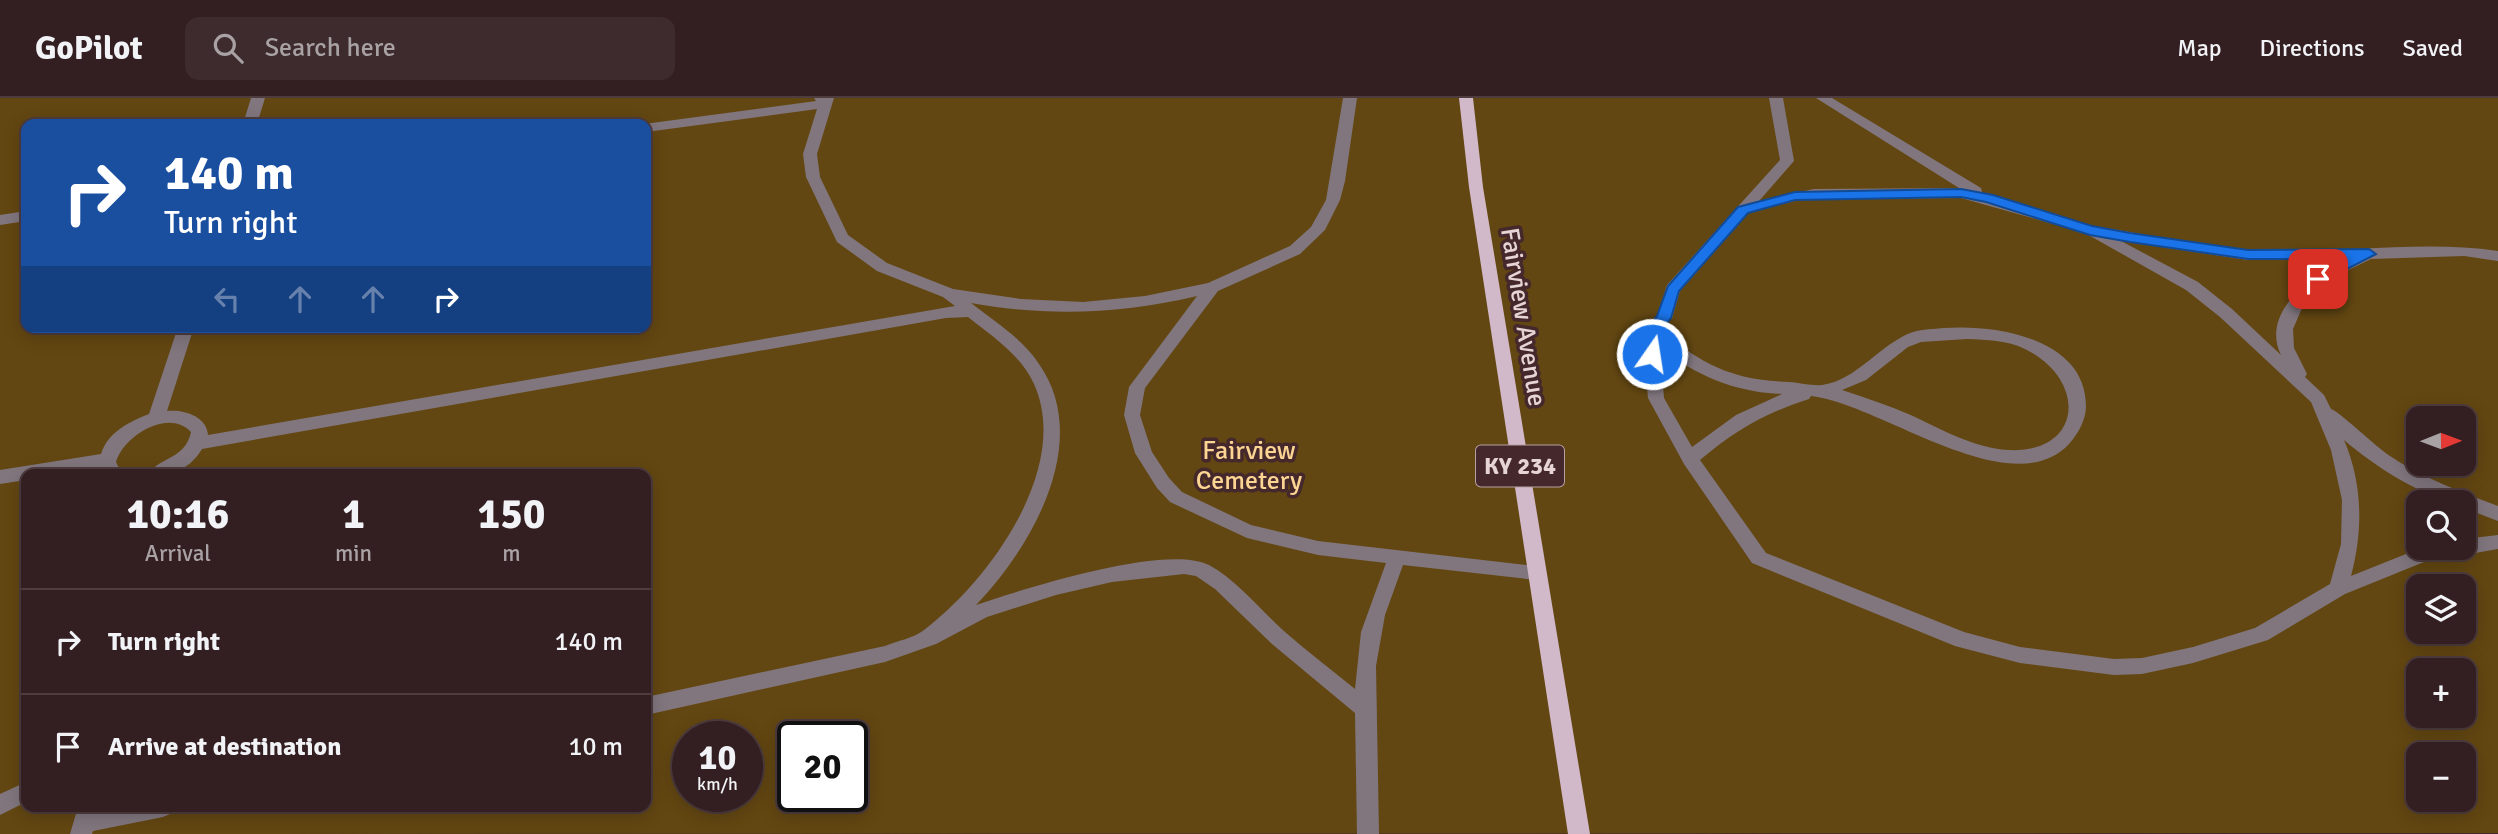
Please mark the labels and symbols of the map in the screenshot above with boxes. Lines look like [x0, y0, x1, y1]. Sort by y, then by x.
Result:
street label: Fairview Avenue [1493, 225, 1553, 409]
pin [2288, 249, 2348, 309]
position arrow [1615, 317, 1689, 391]
north arrow [2406, 406, 2476, 476]
park label: Fairview Cemetery [1196, 435, 1302, 497]
road number: KY 234 [1476, 446, 1564, 486]
speed limit sign: 20 [777, 721, 868, 812]

